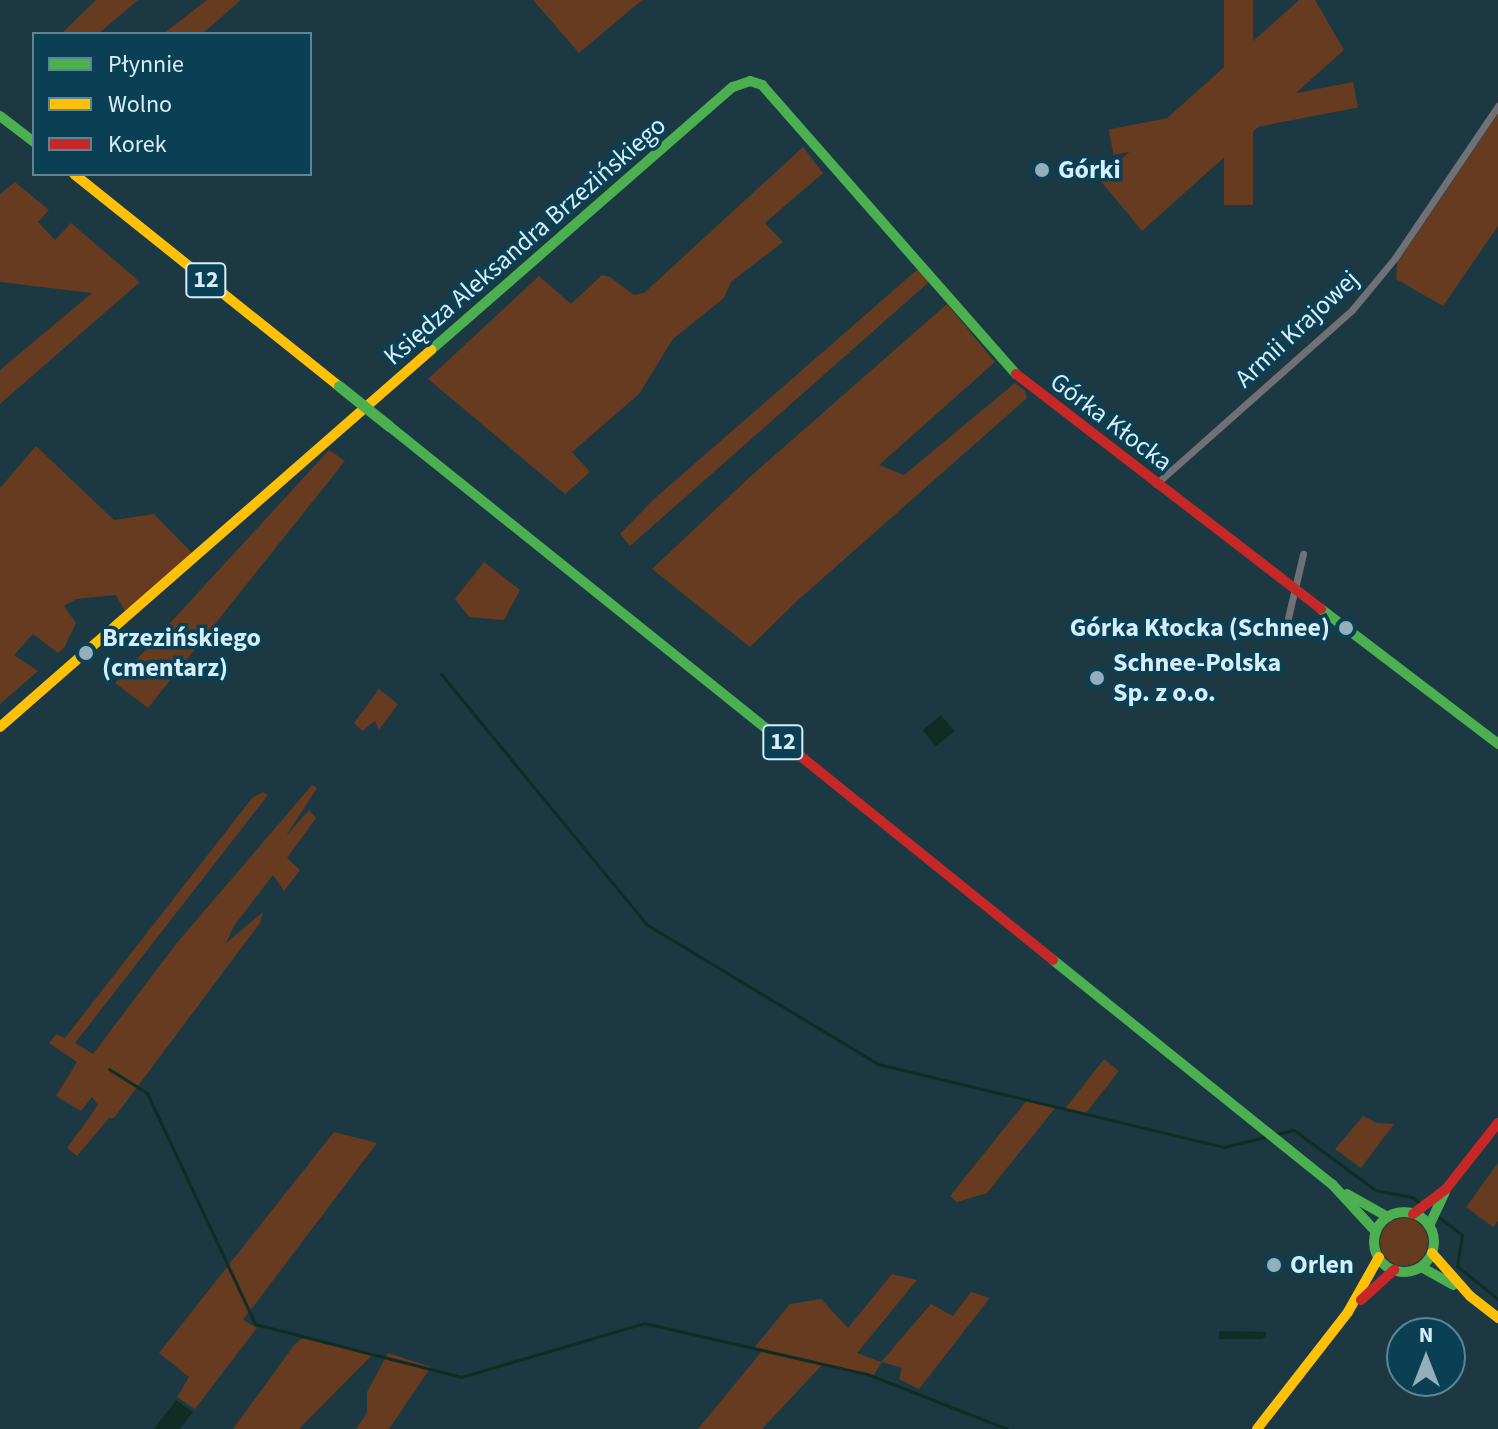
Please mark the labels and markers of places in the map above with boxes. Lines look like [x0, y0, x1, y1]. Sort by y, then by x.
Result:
place label: Górki [1058, 154, 1121, 186]
marker: Górki [1033, 161, 1051, 179]
place label: Górka Kłocka (Schnee) [1070, 612, 1330, 644]
marker: Górka Kłocka (Schnee) [1337, 619, 1355, 637]
place label: Brzezińskiego (cmentarz) [102, 622, 261, 684]
marker: Brzezińskiego (cmentarz) [77, 644, 95, 662]
place label: Schnee-Polska Sp. z o.o. [1113, 647, 1281, 708]
marker: Schnee-Polska Sp. z o.o. [1088, 669, 1106, 687]
place label: Orlen [1290, 1249, 1354, 1281]
marker: Orlen [1265, 1256, 1283, 1274]

